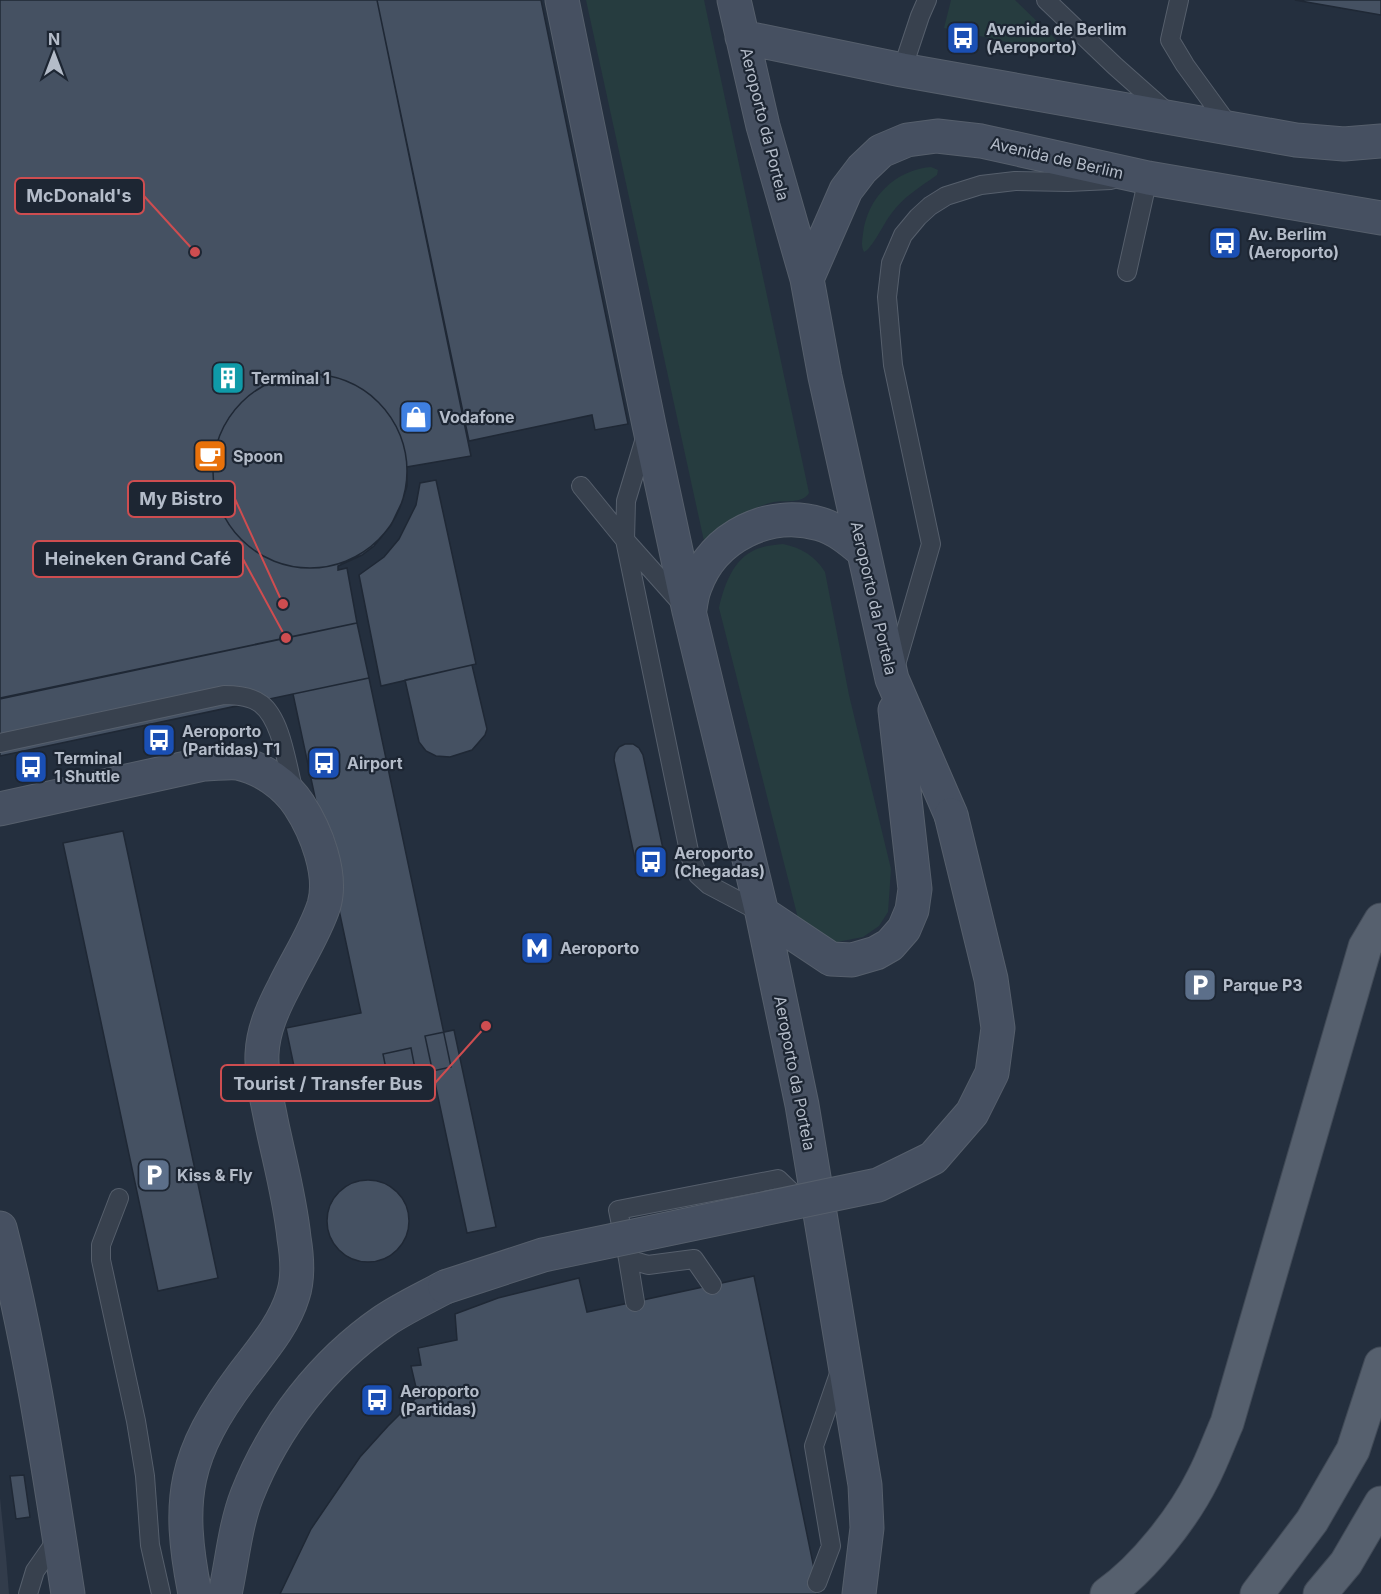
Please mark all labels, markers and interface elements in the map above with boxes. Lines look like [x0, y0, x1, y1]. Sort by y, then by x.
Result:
place label: Avenida de Berlim (Aeroporto) [986, 19, 1127, 57]
bus stop icon: Avenida de Berlim (Aeroporto) [945, 20, 981, 56]
north arrow [24, 24, 84, 84]
text: N [48, 29, 60, 49]
street label: Aeroporto da Portela [736, 45, 794, 203]
street label: Avenida de Berlim [988, 133, 1126, 183]
callout: McDonald's [15, 178, 144, 214]
text: McDonald's [26, 185, 132, 206]
place label: Av. Berlim (Aeroporto) [1248, 224, 1339, 262]
bus stop icon: Av. Berlim (Aeroporto) [1207, 225, 1243, 261]
building icon: Terminal 1 [210, 360, 246, 396]
place label: Terminal 1 [251, 368, 330, 388]
shop icon: Vodafone [398, 399, 434, 435]
place label: Vodafone [439, 407, 514, 427]
cafe icon: Spoon [192, 438, 228, 474]
place label: Spoon [233, 446, 283, 466]
callout: My Bistro [128, 481, 235, 517]
text: My Bistro [139, 488, 223, 509]
street label: Aeroporto da Portela [847, 519, 901, 677]
callout: Heineken Grand Café [33, 541, 243, 577]
text: Heineken Grand Café [45, 548, 231, 569]
place label: Aeroporto (Partidas) T1 [182, 721, 280, 759]
bus stop icon: Aeroporto (Partidas) T1 [141, 722, 177, 758]
bus stop icon: Airport [306, 745, 342, 781]
place label: Terminal 1 Shuttle [54, 748, 122, 786]
bus stop icon: Terminal 1 Shuttle [13, 749, 49, 785]
place label: Airport [347, 753, 403, 773]
place label: Aeroporto (Chegadas) [674, 843, 765, 881]
bus stop icon: Aeroporto (Chegadas) [633, 844, 669, 880]
metro station icon: Aeroporto [519, 930, 555, 966]
place label: Aeroporto [560, 938, 639, 958]
parking icon: Parque P3 [1182, 967, 1218, 1003]
place label: Parque P3 [1223, 975, 1303, 995]
street label: Aeroporto da Portela [770, 994, 820, 1152]
callout: Tourist / Transfer Bus [221, 1065, 435, 1101]
text: Tourist / Transfer Bus [233, 1073, 423, 1094]
parking icon: Kiss & Fly [136, 1157, 172, 1193]
place label: Kiss & Fly [177, 1165, 253, 1185]
place label: Aeroporto (Partidas) [400, 1381, 479, 1419]
bus stop icon: Aeroporto (Partidas) [359, 1382, 395, 1418]

